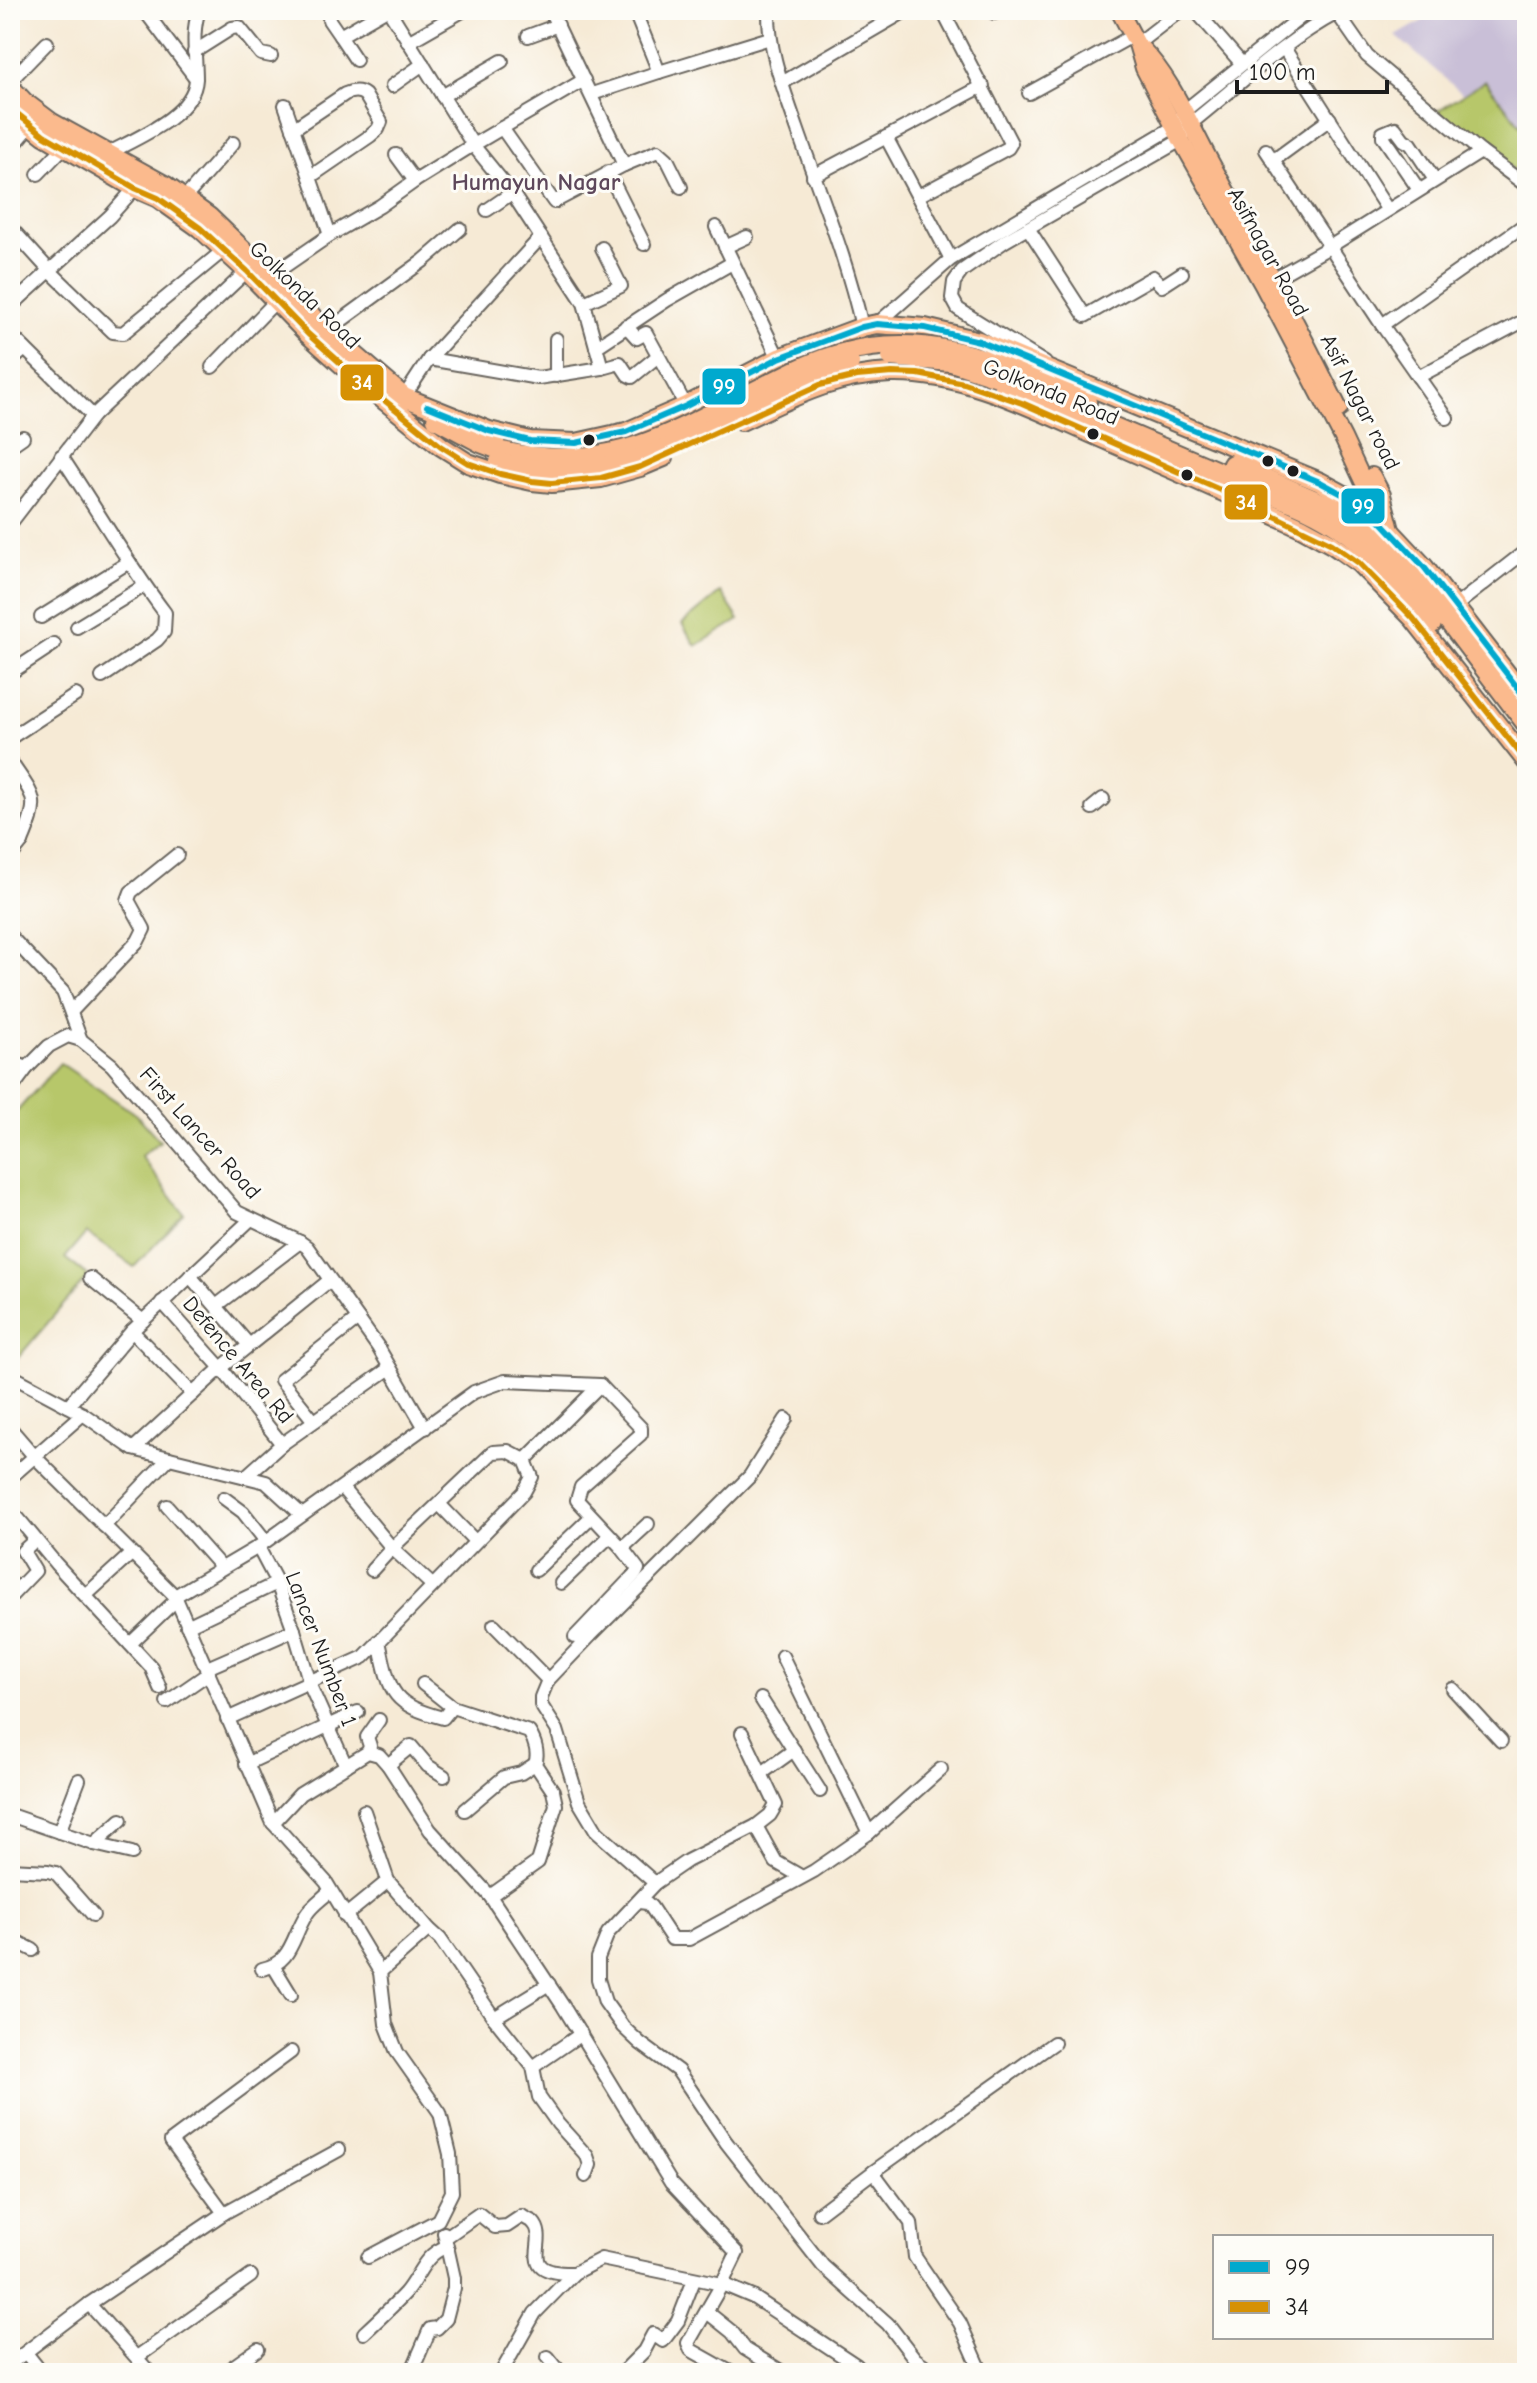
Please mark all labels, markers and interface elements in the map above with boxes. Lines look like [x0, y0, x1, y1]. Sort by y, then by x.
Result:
scale bar [1237, 44, 1387, 94]
text: 100 m [1249, 58, 1316, 86]
district label: Humayun Nagar [452, 168, 621, 196]
street label: Asifnagar Road [1222, 183, 1314, 321]
street label: Golkonda Road [244, 236, 366, 354]
street label: Asif Nagar road [1315, 330, 1405, 474]
street label: Golkonda Road [979, 353, 1123, 431]
line badge: 34 [339, 363, 385, 402]
line badge: 99 [701, 367, 747, 406]
text: 34 [351, 370, 373, 396]
text: 99 [712, 374, 736, 400]
unlabelled marker [1085, 426, 1101, 442]
unlabelled marker [581, 432, 597, 448]
unlabelled marker [1260, 453, 1276, 469]
unlabelled marker [1285, 463, 1301, 479]
unlabelled marker [1179, 467, 1195, 483]
line badge: 34 [1223, 483, 1269, 521]
line badge: 99 [1340, 487, 1386, 525]
text: 34 [1235, 490, 1257, 516]
text: 99 [1351, 494, 1375, 520]
street label: First Lancer Road [134, 1062, 266, 1204]
street label: Defence Area Rd [177, 1291, 299, 1429]
street label: Lancer Number 1 [280, 1568, 362, 1730]
legend [1213, 2235, 1493, 2339]
text: 99 [1285, 2253, 1311, 2281]
text: 34 [1285, 2293, 1309, 2321]

